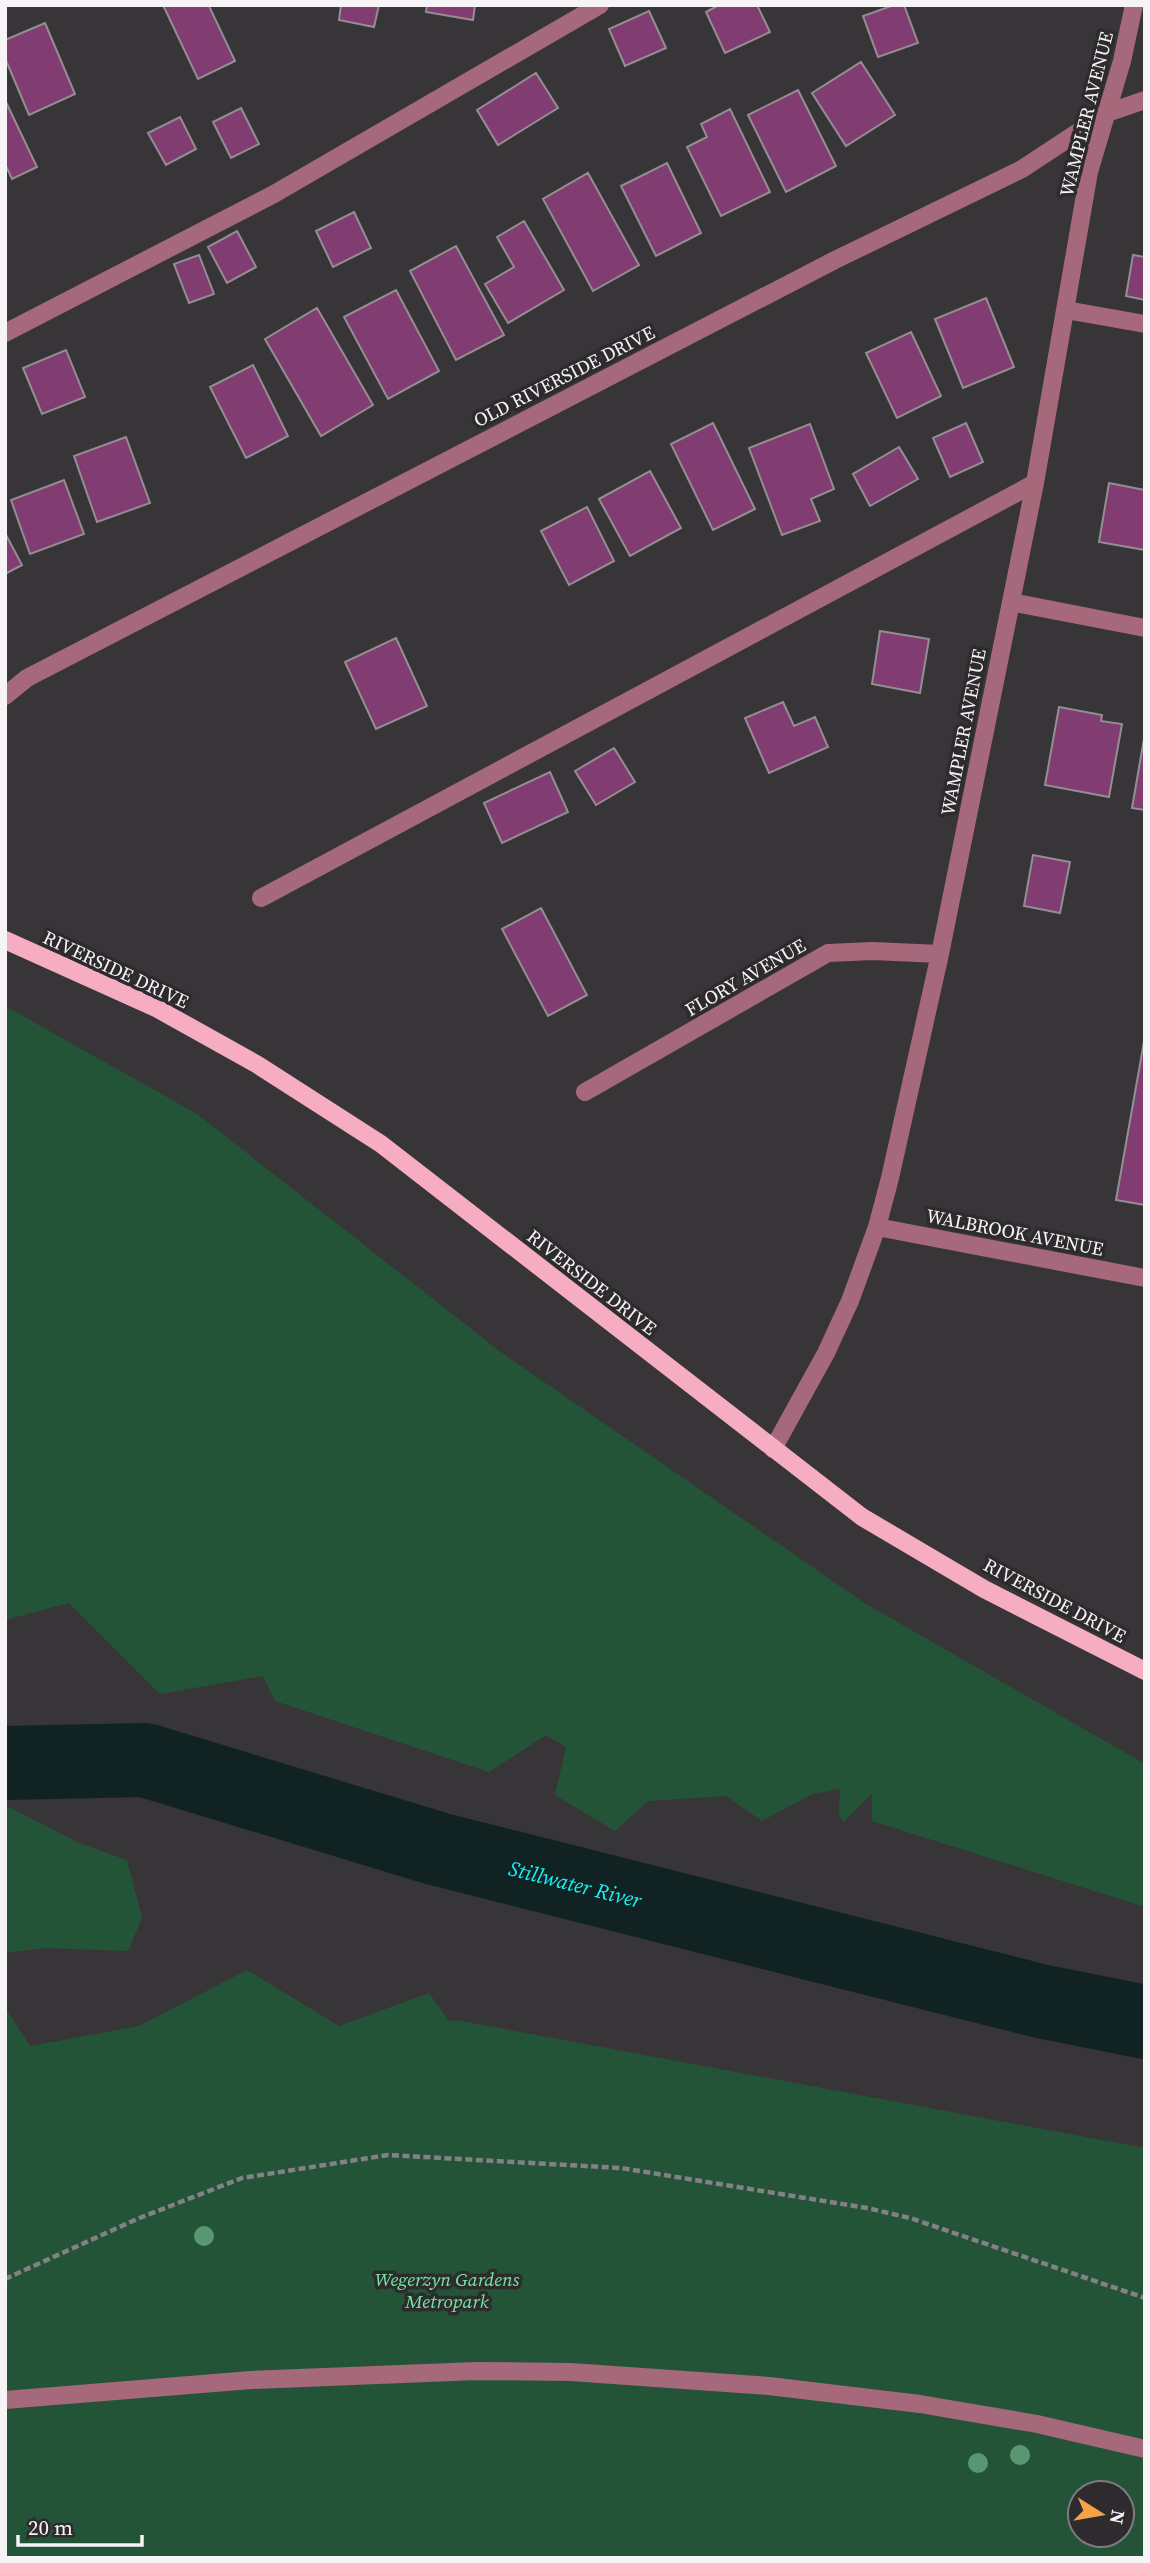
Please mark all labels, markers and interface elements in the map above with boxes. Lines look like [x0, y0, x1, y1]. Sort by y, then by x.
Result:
street label: WAMPLER AVENUE [1053, 29, 1119, 199]
street label: OLD RIVERSIDE DRIVE [469, 319, 659, 433]
street label: WAMPLER AVENUE [934, 646, 992, 818]
street label: RIVERSIDE DRIVE [39, 924, 193, 1014]
street label: FLORY AVENUE [680, 932, 810, 1022]
street label: WALBROOK AVENUE [924, 1202, 1106, 1262]
street label: RIVERSIDE DRIVE [522, 1223, 662, 1341]
street label: RIVERSIDE DRIVE [979, 1551, 1131, 1649]
water label: Stillwater River [506, 1853, 645, 1915]
park label: Wegerzyn Gardens Metropark [375, 2266, 520, 2314]
north arrow [1066, 2479, 1136, 2549]
scale bar [18, 2504, 142, 2548]
text: N [1104, 2508, 1132, 2527]
text: 20 m [28, 2513, 73, 2542]

